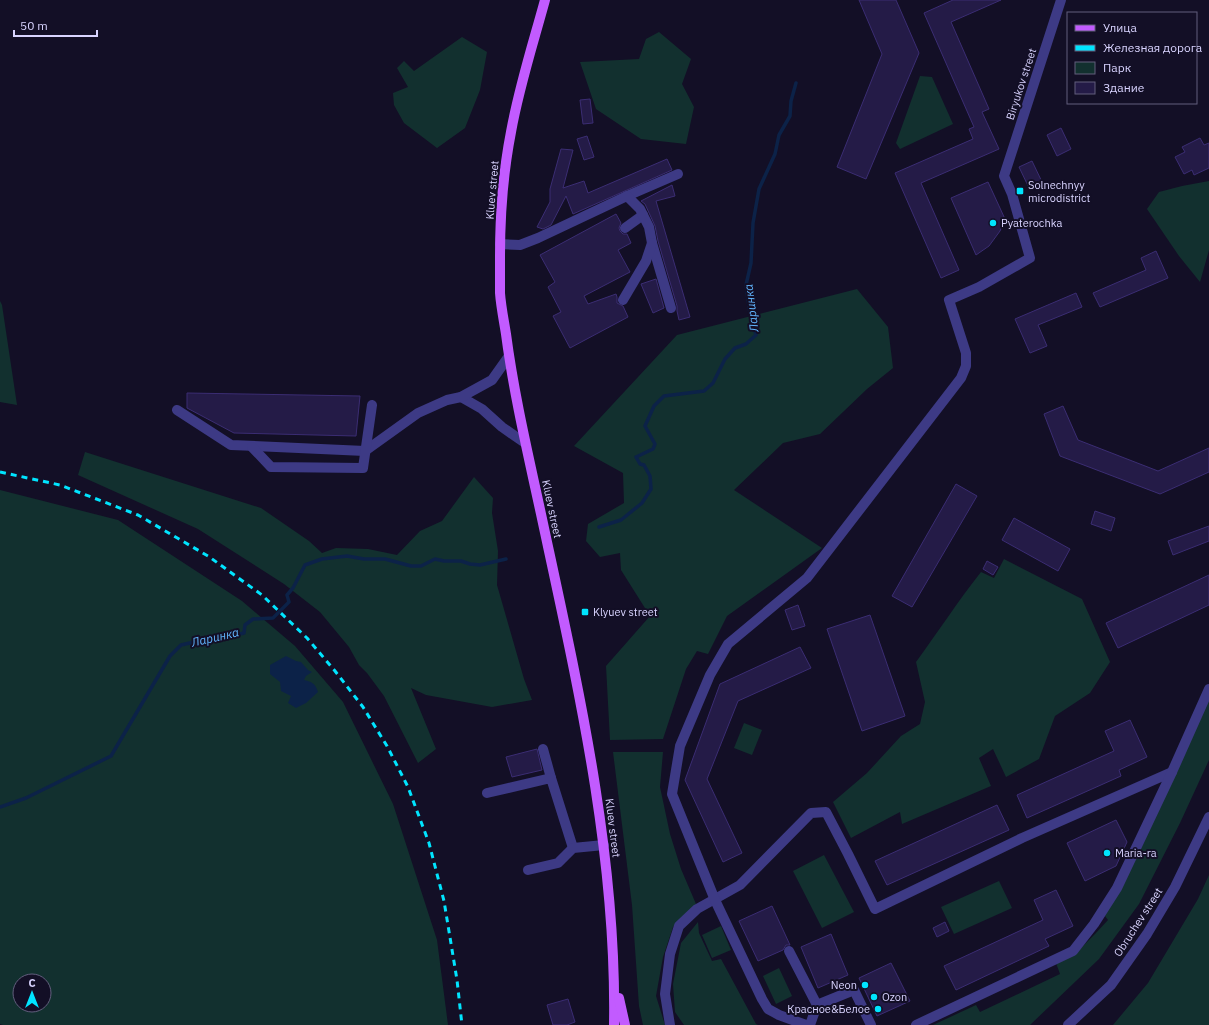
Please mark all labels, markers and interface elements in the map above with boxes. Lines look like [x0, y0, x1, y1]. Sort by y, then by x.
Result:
scale bar [14, 12, 97, 38]
legend [1067, 12, 1197, 104]
text: 50 m [20, 18, 48, 33]
text: Улица [1103, 20, 1137, 35]
text: Железная дорога [1103, 40, 1203, 55]
street label: Biryukov street [1003, 46, 1039, 122]
text: Парк [1103, 60, 1132, 75]
text: Здание [1103, 80, 1145, 95]
street label: Kluev street [482, 160, 502, 220]
place label: Solnechnyy microdistrict [1028, 178, 1091, 205]
marker: Solnechnyy microdistrict [1015, 186, 1025, 196]
place label: Pyaterochka [1001, 216, 1062, 230]
marker: Pyaterochka [988, 218, 998, 228]
water label: Ларинка [741, 283, 762, 334]
street label: Kluev street [539, 479, 565, 540]
place label: Klyuev street [593, 605, 658, 619]
marker: Klyuev street [580, 607, 590, 617]
water label: Ларинка [189, 624, 240, 650]
street label: Kluev street [602, 798, 624, 858]
place label: Maria-ra [1115, 846, 1157, 860]
marker: Maria-ra [1102, 848, 1112, 858]
street label: Obruchev street [1111, 885, 1166, 959]
north arrow [12, 973, 52, 1013]
text: С [28, 976, 36, 990]
place label: Neon [831, 978, 857, 992]
marker: Neon [860, 980, 870, 990]
place label: Ozon [882, 990, 907, 1004]
marker: Ozon [869, 992, 879, 1002]
place label: Красное&Белое [787, 1002, 870, 1016]
marker: Красное&Белое [873, 1004, 883, 1014]

